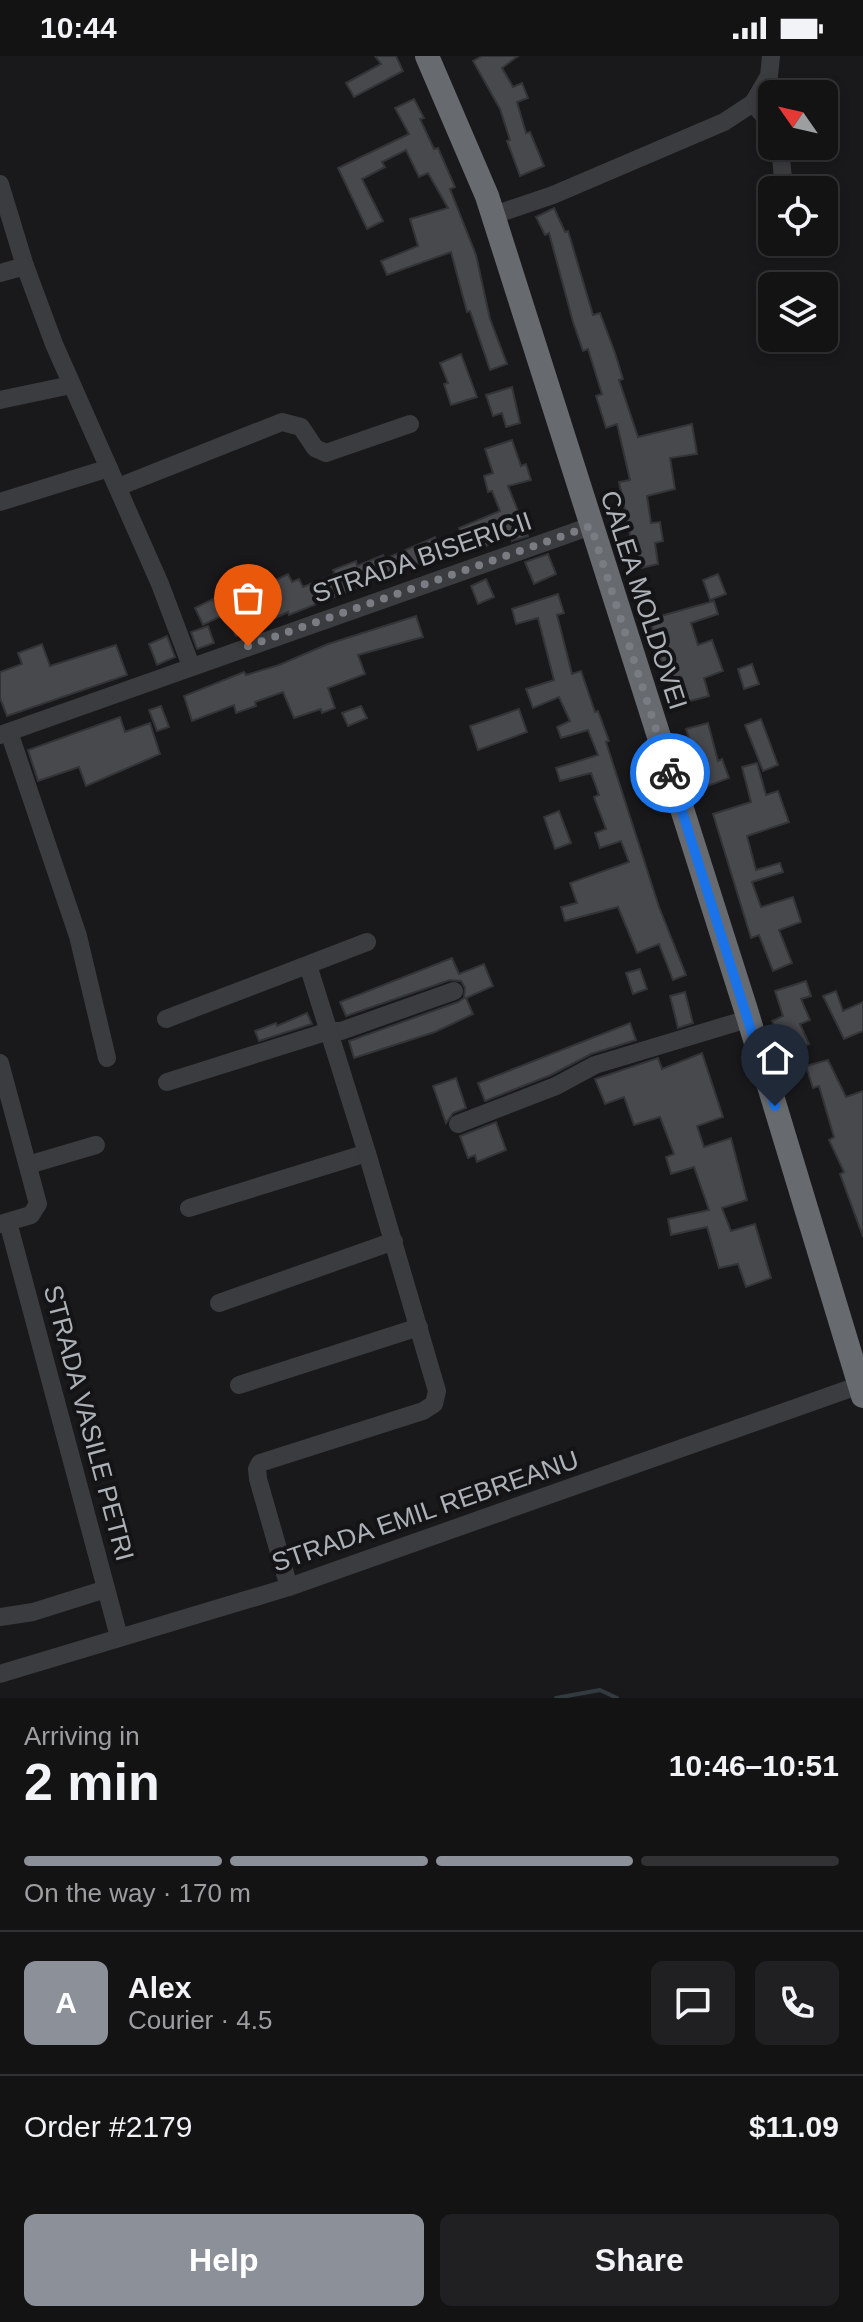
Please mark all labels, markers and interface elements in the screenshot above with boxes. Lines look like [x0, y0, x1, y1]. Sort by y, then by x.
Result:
text: 10:44 [40, 11, 117, 44]
north arrow [758, 80, 838, 160]
map controls [758, 80, 838, 352]
button: locate [758, 176, 838, 256]
button: layers [758, 272, 838, 352]
street label: CALEA MOLDOVEI [594, 487, 694, 713]
street label: STRADA BISERICII [309, 505, 535, 609]
pin [214, 564, 282, 646]
icon: bag [226, 576, 270, 620]
courier [630, 733, 710, 813]
icon: bike [648, 751, 692, 795]
pin [741, 1024, 809, 1106]
icon: home [753, 1036, 797, 1080]
street label: STRADA VASILE PETRI [38, 1282, 140, 1564]
street label: STRADA EMIL REBREANU [268, 1444, 582, 1578]
text: Arriving in [24, 1721, 140, 1751]
text: 10:46–10:51 [669, 1749, 839, 1782]
text: 2 min [24, 1753, 160, 1811]
text: On the way · 170 m [24, 1878, 251, 1908]
button: chat [651, 1961, 735, 2045]
button: phone [755, 1961, 839, 2045]
text: Alex [128, 1971, 191, 2004]
text: A [55, 1986, 77, 2019]
text: Courier · 4.5 [128, 2005, 273, 2035]
text: Order #2179 [24, 2110, 192, 2143]
text: $11.09 [749, 2110, 839, 2143]
button: Help [24, 2214, 424, 2306]
button: Share [440, 2214, 839, 2306]

